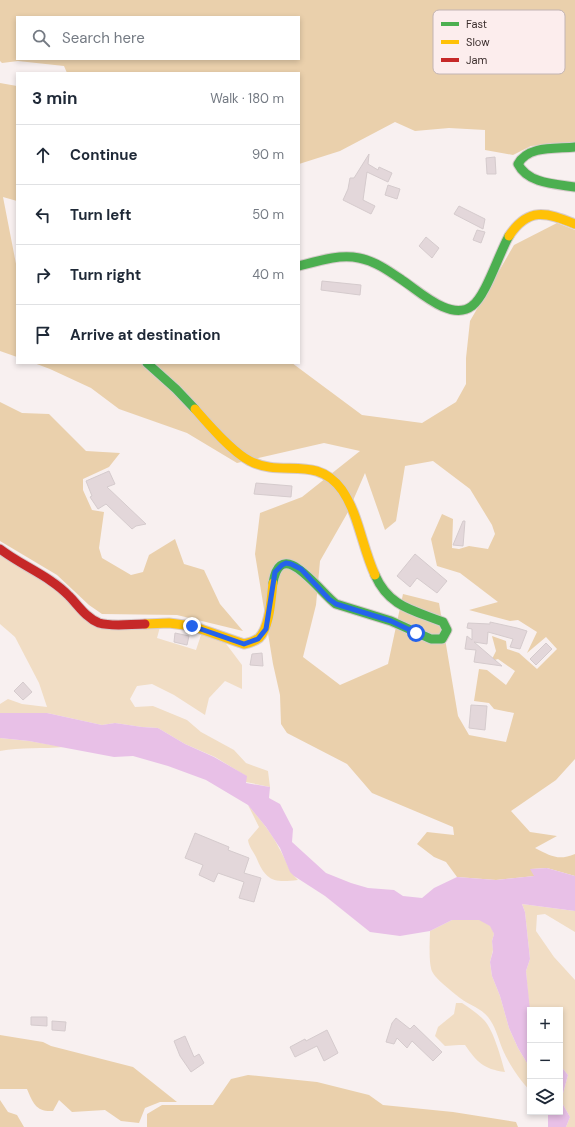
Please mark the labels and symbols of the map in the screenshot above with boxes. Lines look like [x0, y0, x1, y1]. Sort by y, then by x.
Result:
legend [433, 10, 565, 74]
text: Fast [466, 17, 487, 31]
text: Slow [466, 35, 490, 49]
text: Jam [466, 53, 487, 67]
route end [183, 617, 201, 635]
route start [407, 624, 425, 642]

